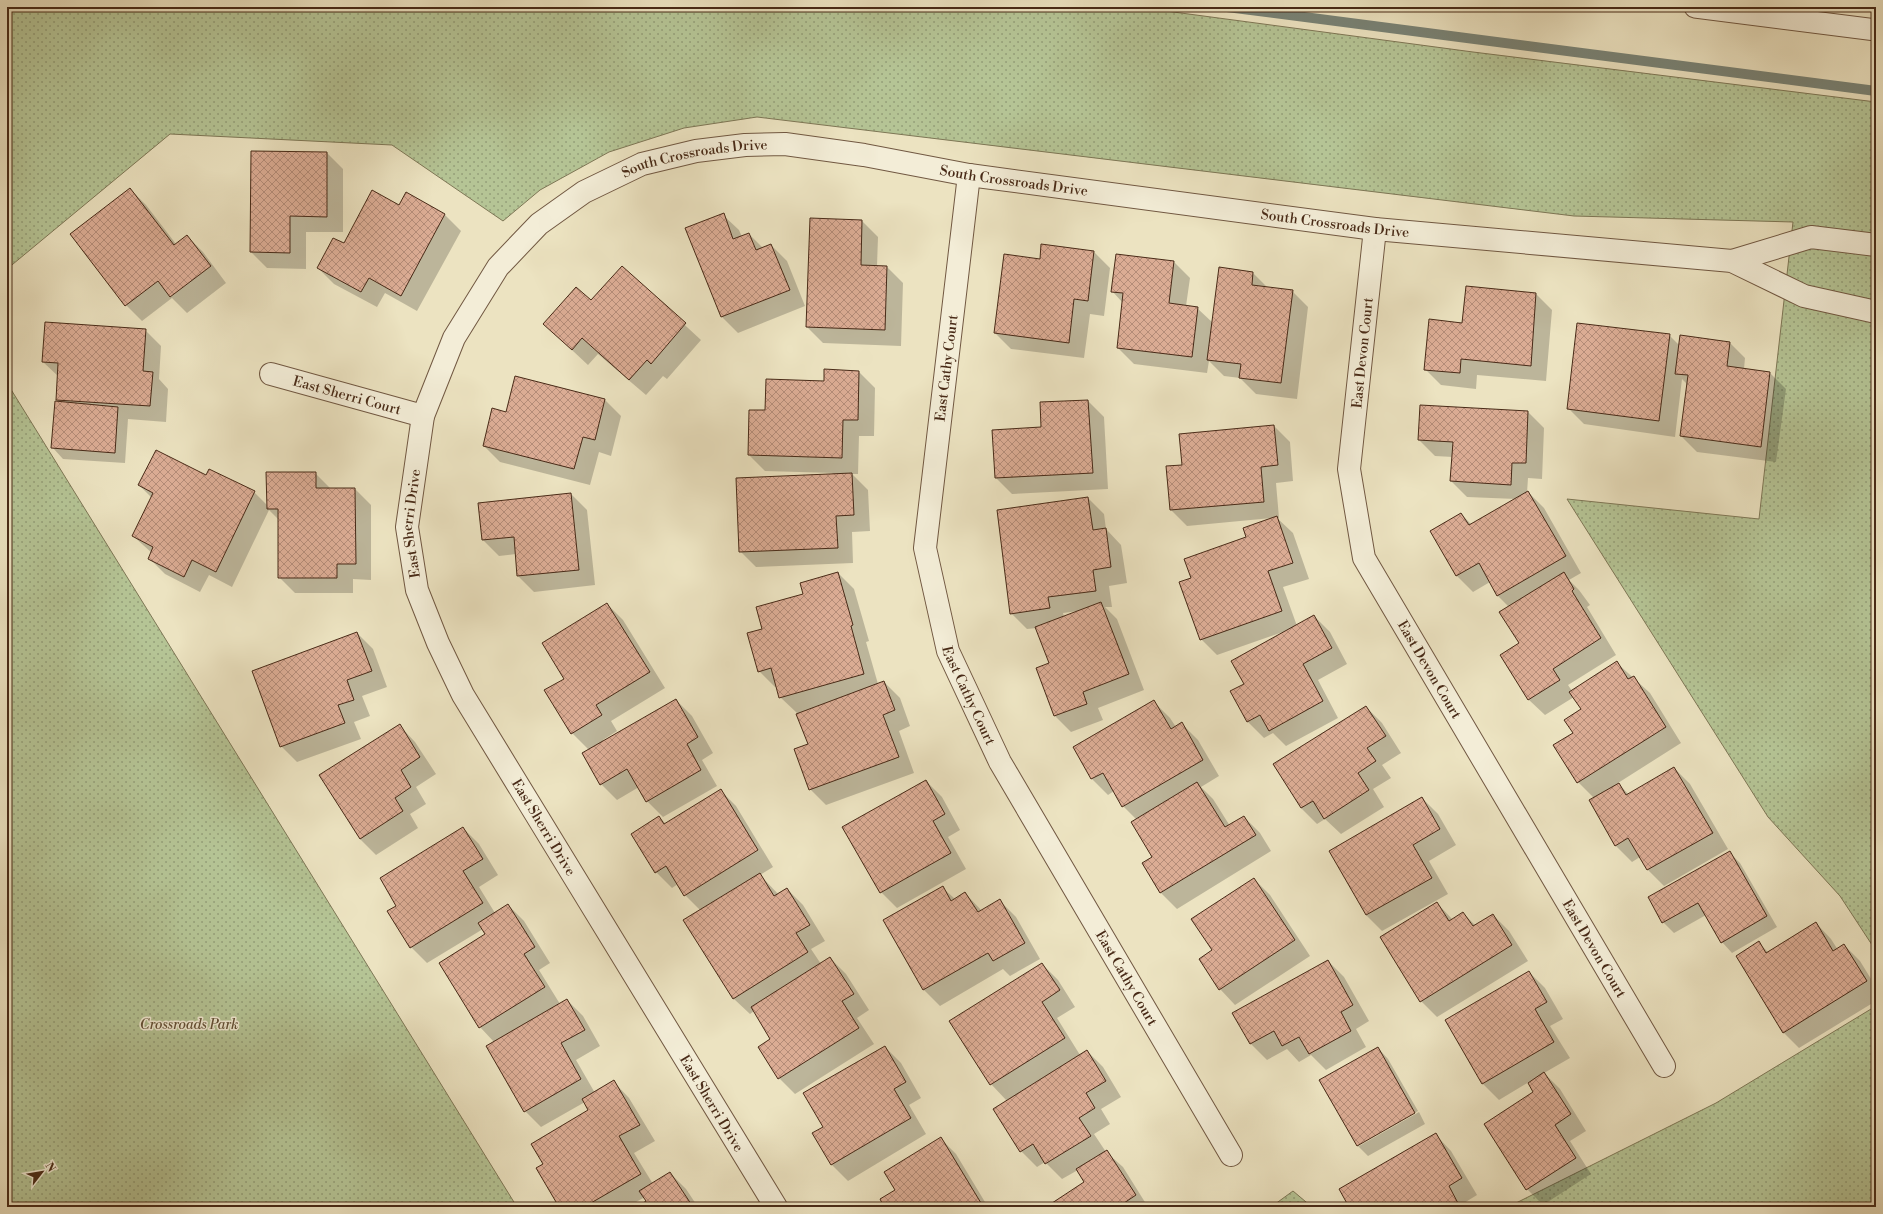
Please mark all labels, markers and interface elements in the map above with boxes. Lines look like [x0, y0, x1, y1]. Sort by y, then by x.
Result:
street label: South Crossroads Drive [619, 136, 768, 183]
street label: South Crossroads Drive [938, 162, 1089, 201]
street label: South Crossroads Drive [1260, 206, 1410, 242]
street label: East Devon Court [1348, 297, 1378, 409]
street label: East Cathy Court [932, 314, 962, 423]
street label: East Sherri Court [291, 372, 403, 420]
street label: East Sherri Drive [399, 468, 425, 579]
street label: East Devon Court [1393, 617, 1465, 722]
street label: East Cathy Court [937, 644, 999, 748]
street label: East Sherri Drive [507, 776, 579, 879]
street label: East Devon Court [1558, 896, 1630, 1001]
street label: East Cathy Court [1091, 927, 1161, 1029]
park label: Crossroads Park [140, 1016, 238, 1034]
street label: East Sherri Drive [675, 1052, 747, 1155]
north arrow [22, 1152, 62, 1192]
text: N [41, 1160, 58, 1175]

